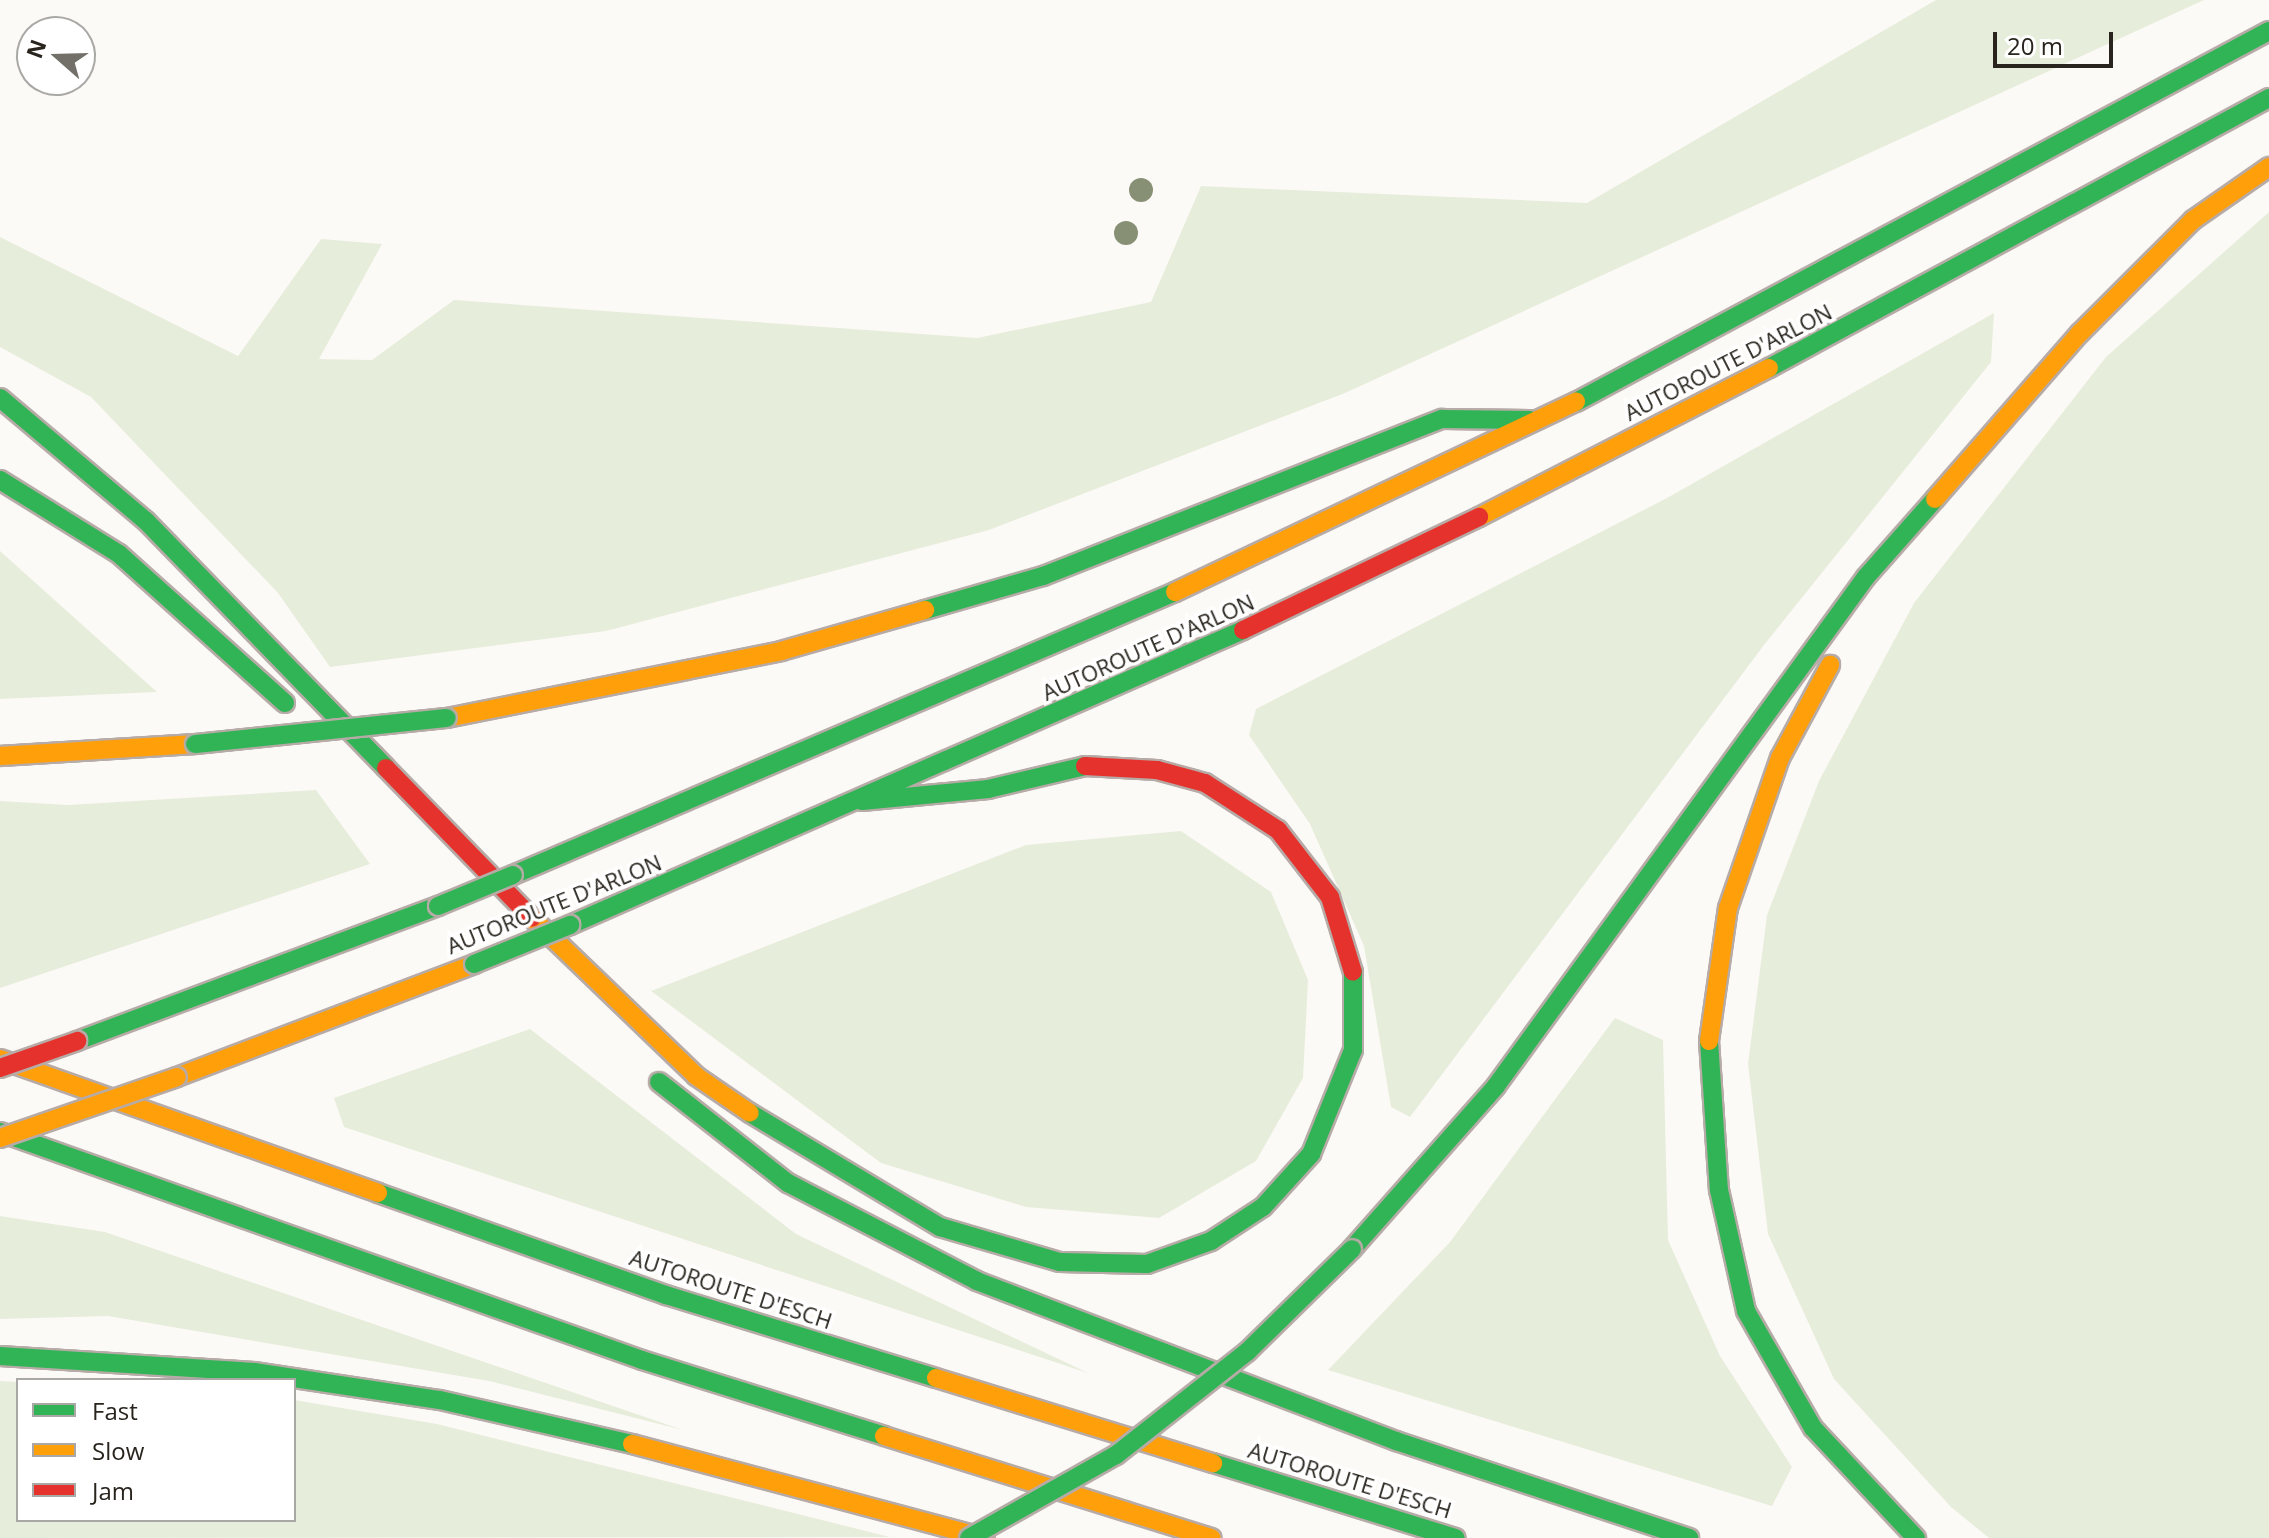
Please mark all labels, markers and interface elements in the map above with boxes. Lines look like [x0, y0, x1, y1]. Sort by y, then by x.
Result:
north arrow [16, 16, 96, 96]
scale bar [1997, 16, 2117, 66]
text: 20 m [2007, 29, 2063, 62]
text: N [18, 35, 52, 62]
street label: AUTOROUTE D'ARLON [1620, 298, 1836, 426]
street label: AUTOROUTE D'ARLON [1038, 588, 1258, 706]
street label: AUTOROUTE D'ARLON [443, 849, 665, 959]
street label: AUTOROUTE D'ESCH [627, 1244, 835, 1334]
legend [16, 1378, 296, 1522]
text: Fast [92, 1394, 138, 1427]
text: Slow [92, 1434, 144, 1467]
street label: AUTOROUTE D'ESCH [1245, 1437, 1455, 1523]
text: Jam [92, 1474, 134, 1507]

